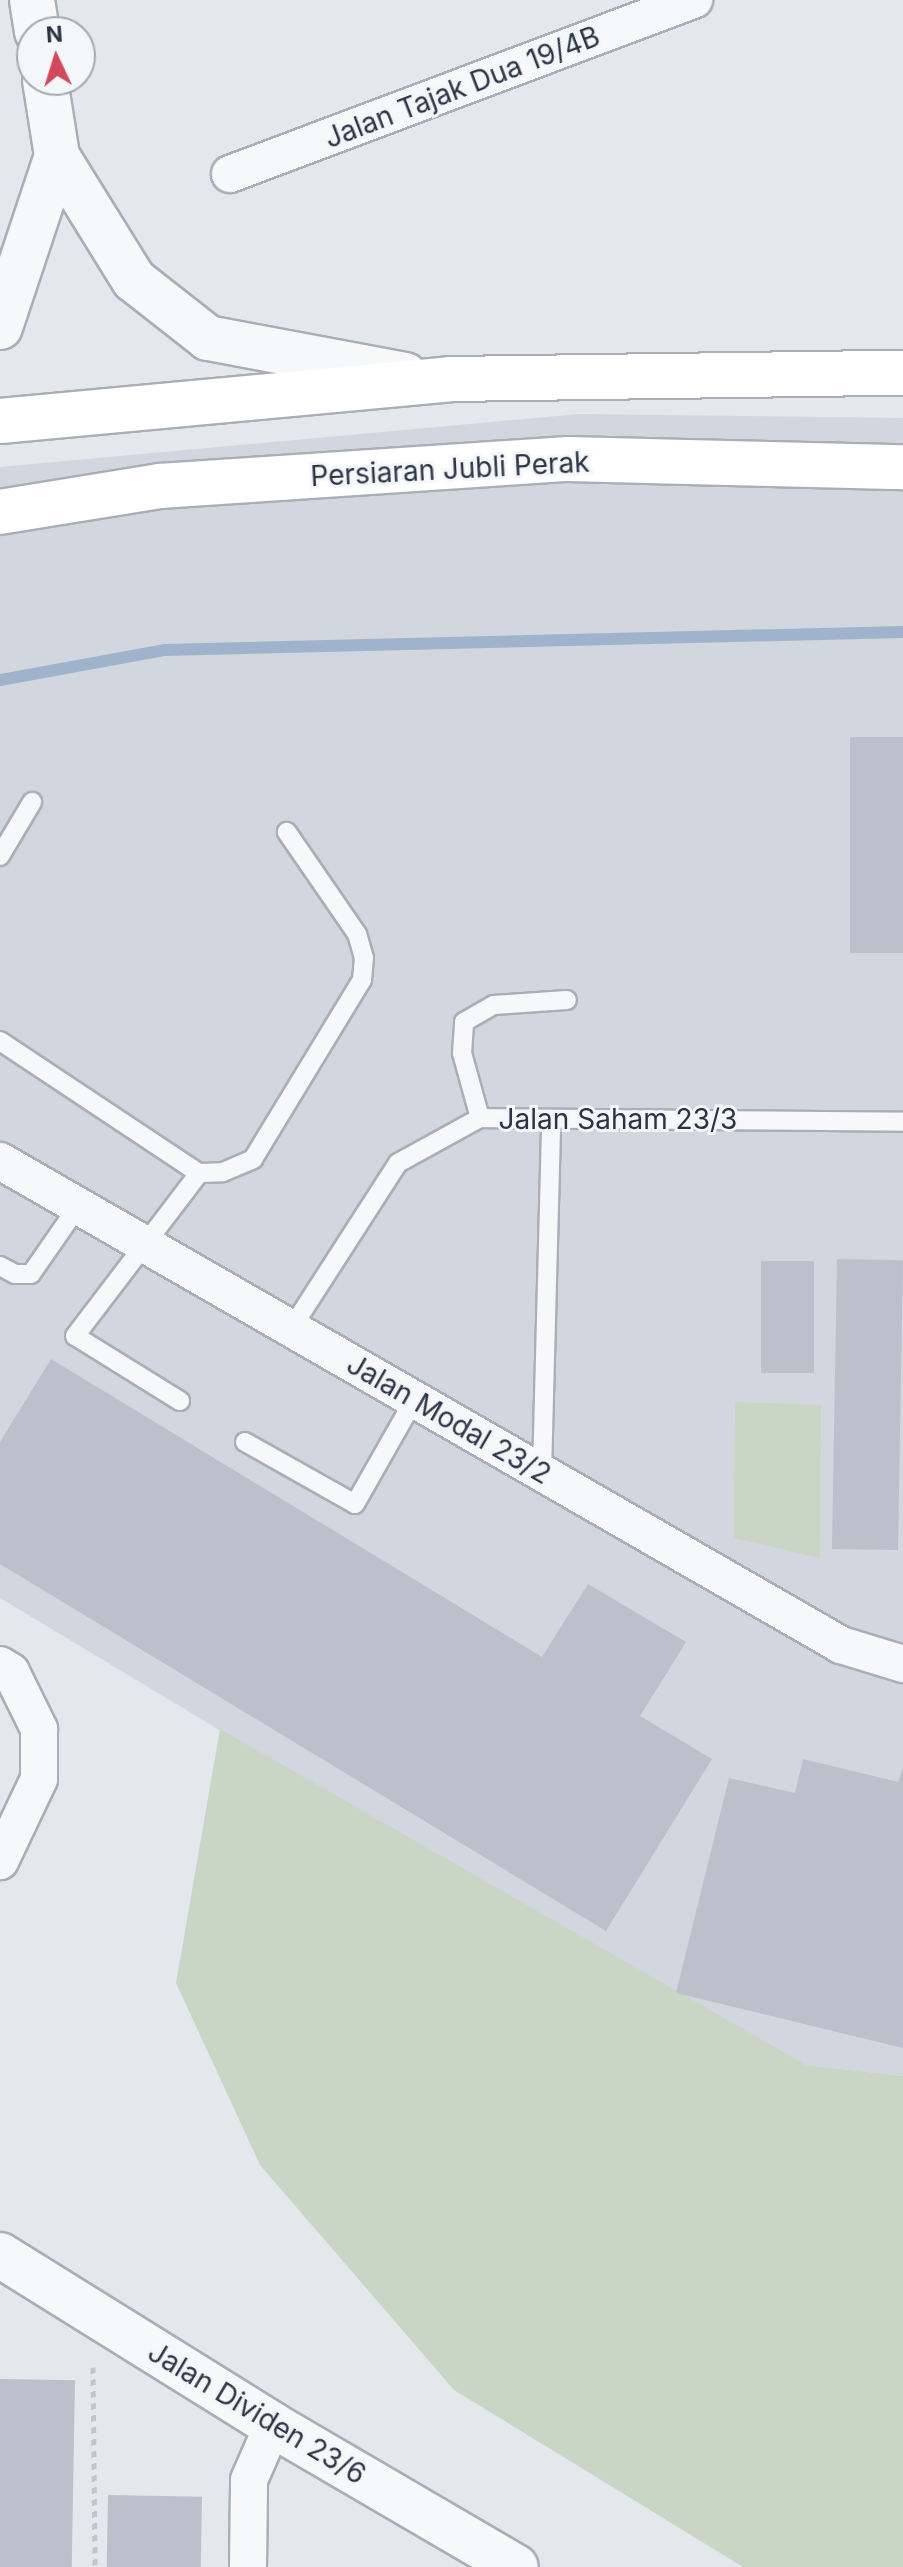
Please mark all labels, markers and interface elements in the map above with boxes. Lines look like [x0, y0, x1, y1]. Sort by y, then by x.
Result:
north arrow [16, 16, 96, 96]
street label: Jalan Tajak Dua 19/4B [320, 19, 604, 155]
text: N [45, 20, 64, 48]
street label: Persiaran Jubli Perak [310, 445, 590, 493]
street label: Jalan Saham 23/3 [499, 1102, 737, 1136]
street label: Jalan Modal 23/2 [341, 1347, 557, 1491]
street label: Jalan Dividen 23/6 [142, 2335, 372, 2491]

